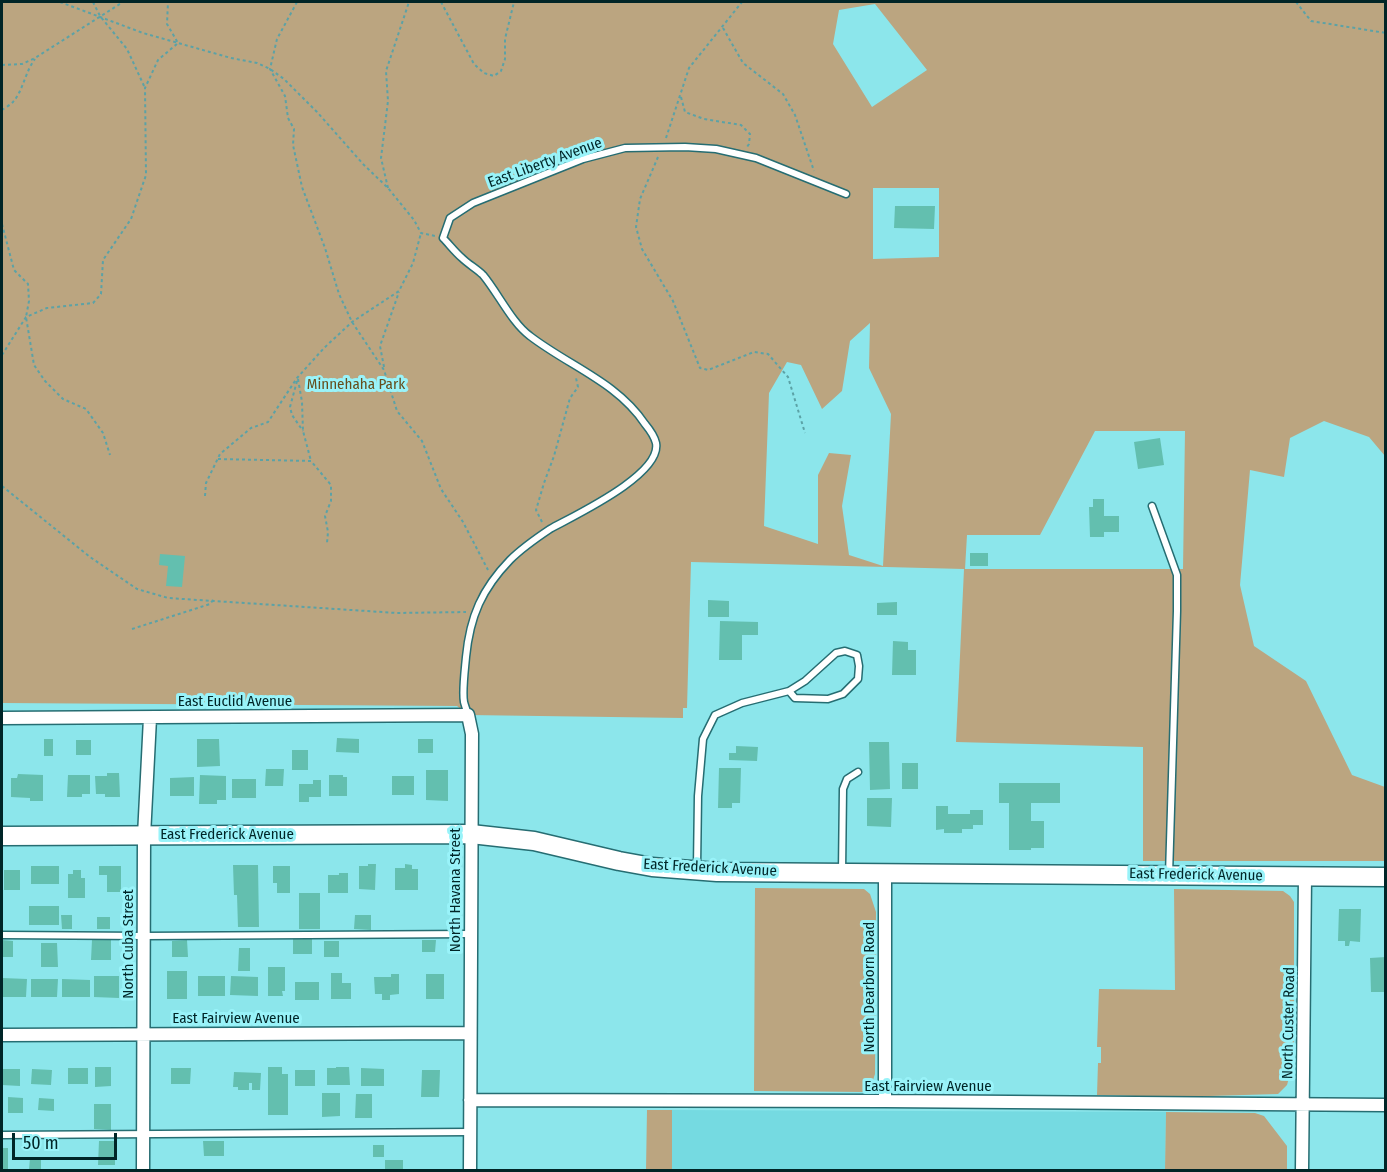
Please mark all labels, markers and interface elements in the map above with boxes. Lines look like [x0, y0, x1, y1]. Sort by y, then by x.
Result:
street label: East Liberty Avenue [485, 134, 605, 192]
park label: Minnehaha Park [307, 376, 405, 394]
street label: East Euclid Avenue [178, 693, 292, 711]
street label: East Frederick Avenue [160, 826, 294, 844]
street label: North Havana Street [447, 828, 465, 952]
street label: East Frederick Avenue [643, 856, 777, 880]
street label: East Frederick Avenue [1129, 865, 1263, 885]
street label: North Cuba Street [120, 889, 138, 999]
street label: North Dearborn Road [861, 922, 879, 1052]
street label: North Custer Road [1279, 967, 1299, 1079]
street label: East Fairview Avenue [172, 1010, 300, 1028]
street label: East Fairview Avenue [864, 1078, 992, 1096]
scale bar [15, 1121, 120, 1159]
text: 50 m [23, 1132, 59, 1154]

